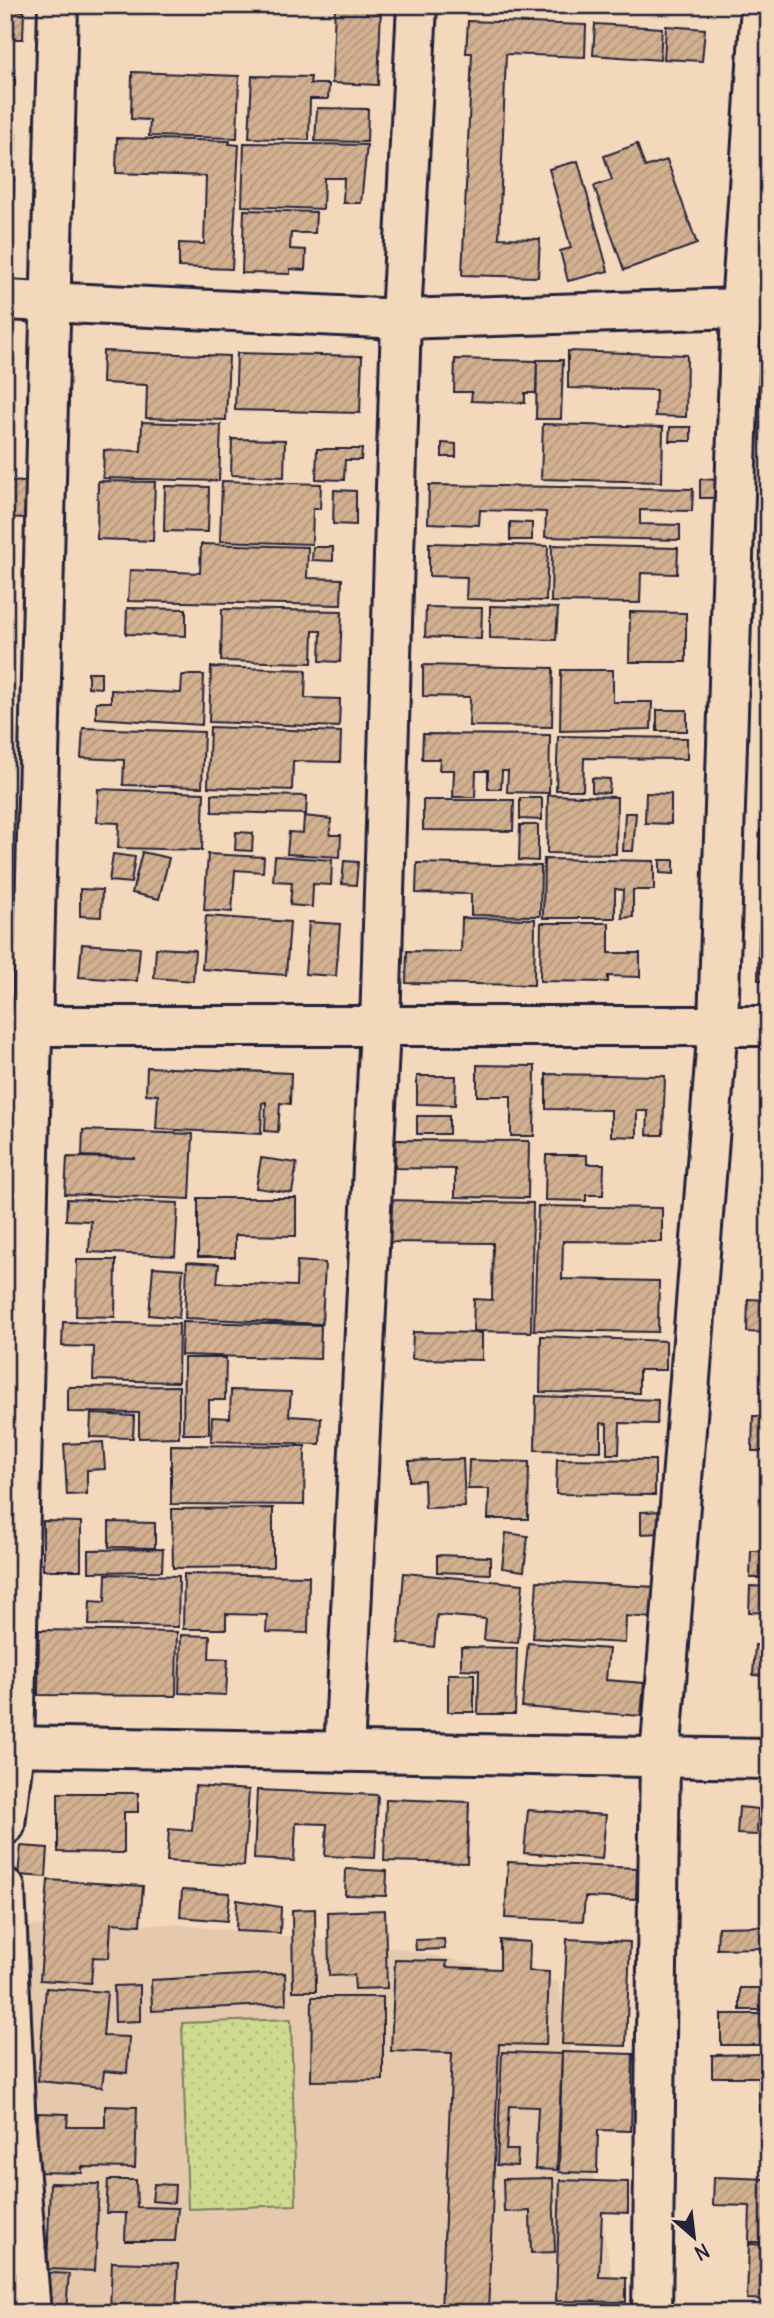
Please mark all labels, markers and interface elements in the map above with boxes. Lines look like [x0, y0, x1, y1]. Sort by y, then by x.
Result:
north arrow [658, 2202, 728, 2272]
text: N [691, 2238, 713, 2266]

